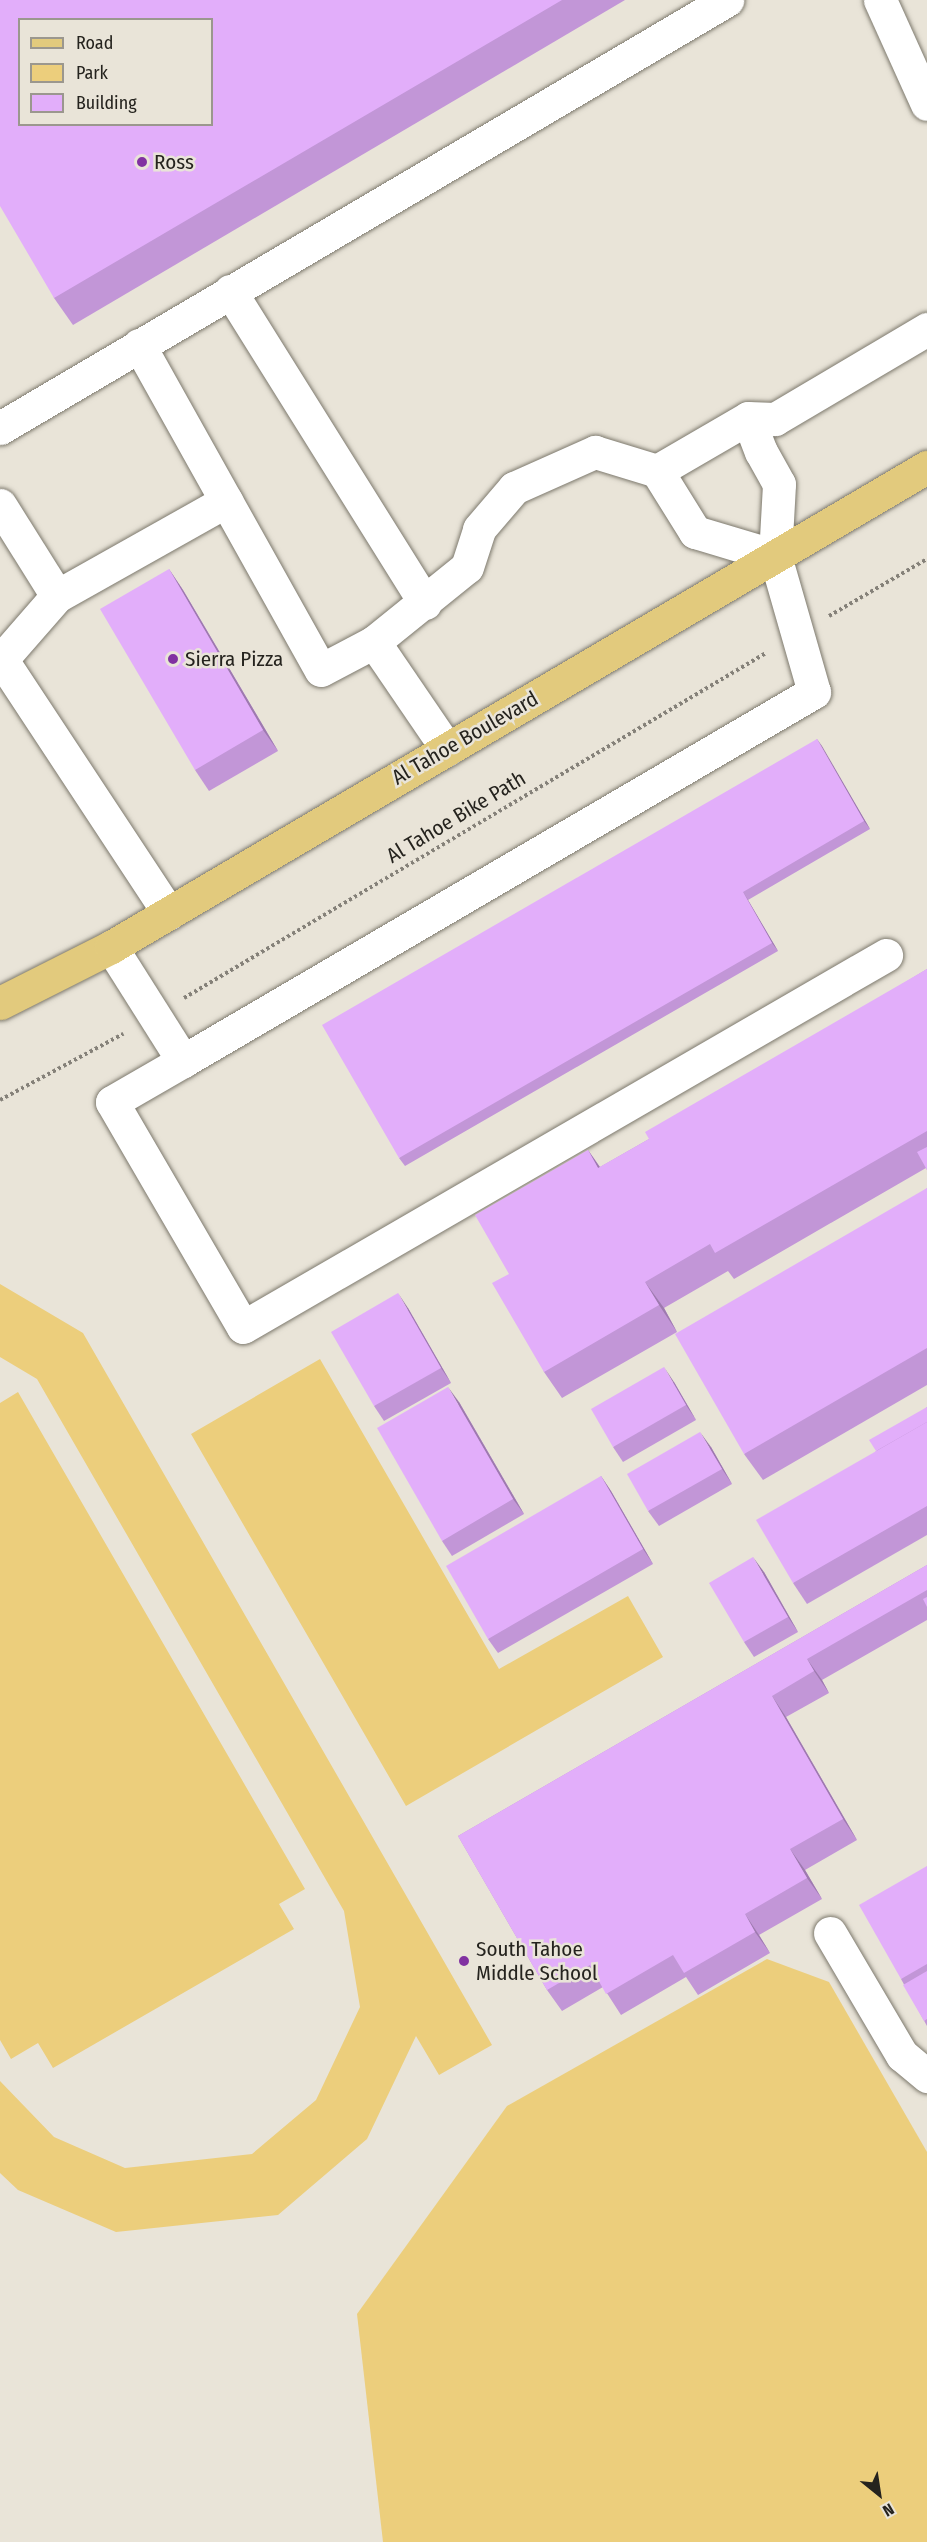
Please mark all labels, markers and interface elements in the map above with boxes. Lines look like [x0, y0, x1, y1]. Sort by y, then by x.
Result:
legend [18, 18, 213, 126]
text: Road [76, 32, 113, 54]
text: Park [76, 62, 108, 84]
text: Building [76, 92, 137, 114]
place label: Ross [154, 149, 194, 175]
marker: Ross [135, 155, 149, 169]
place label: Sierra Pizza [185, 646, 283, 672]
marker: Sierra Pizza [166, 652, 180, 666]
street label: Al Tahoe Boulevard [387, 686, 543, 790]
street label: Al Tahoe Bike Path [382, 766, 530, 868]
place label: South Tahoe Middle School [476, 1936, 598, 1986]
marker: South Tahoe Middle School [457, 1954, 471, 1968]
north arrow [849, 2464, 909, 2524]
text: N [879, 2499, 897, 2521]

